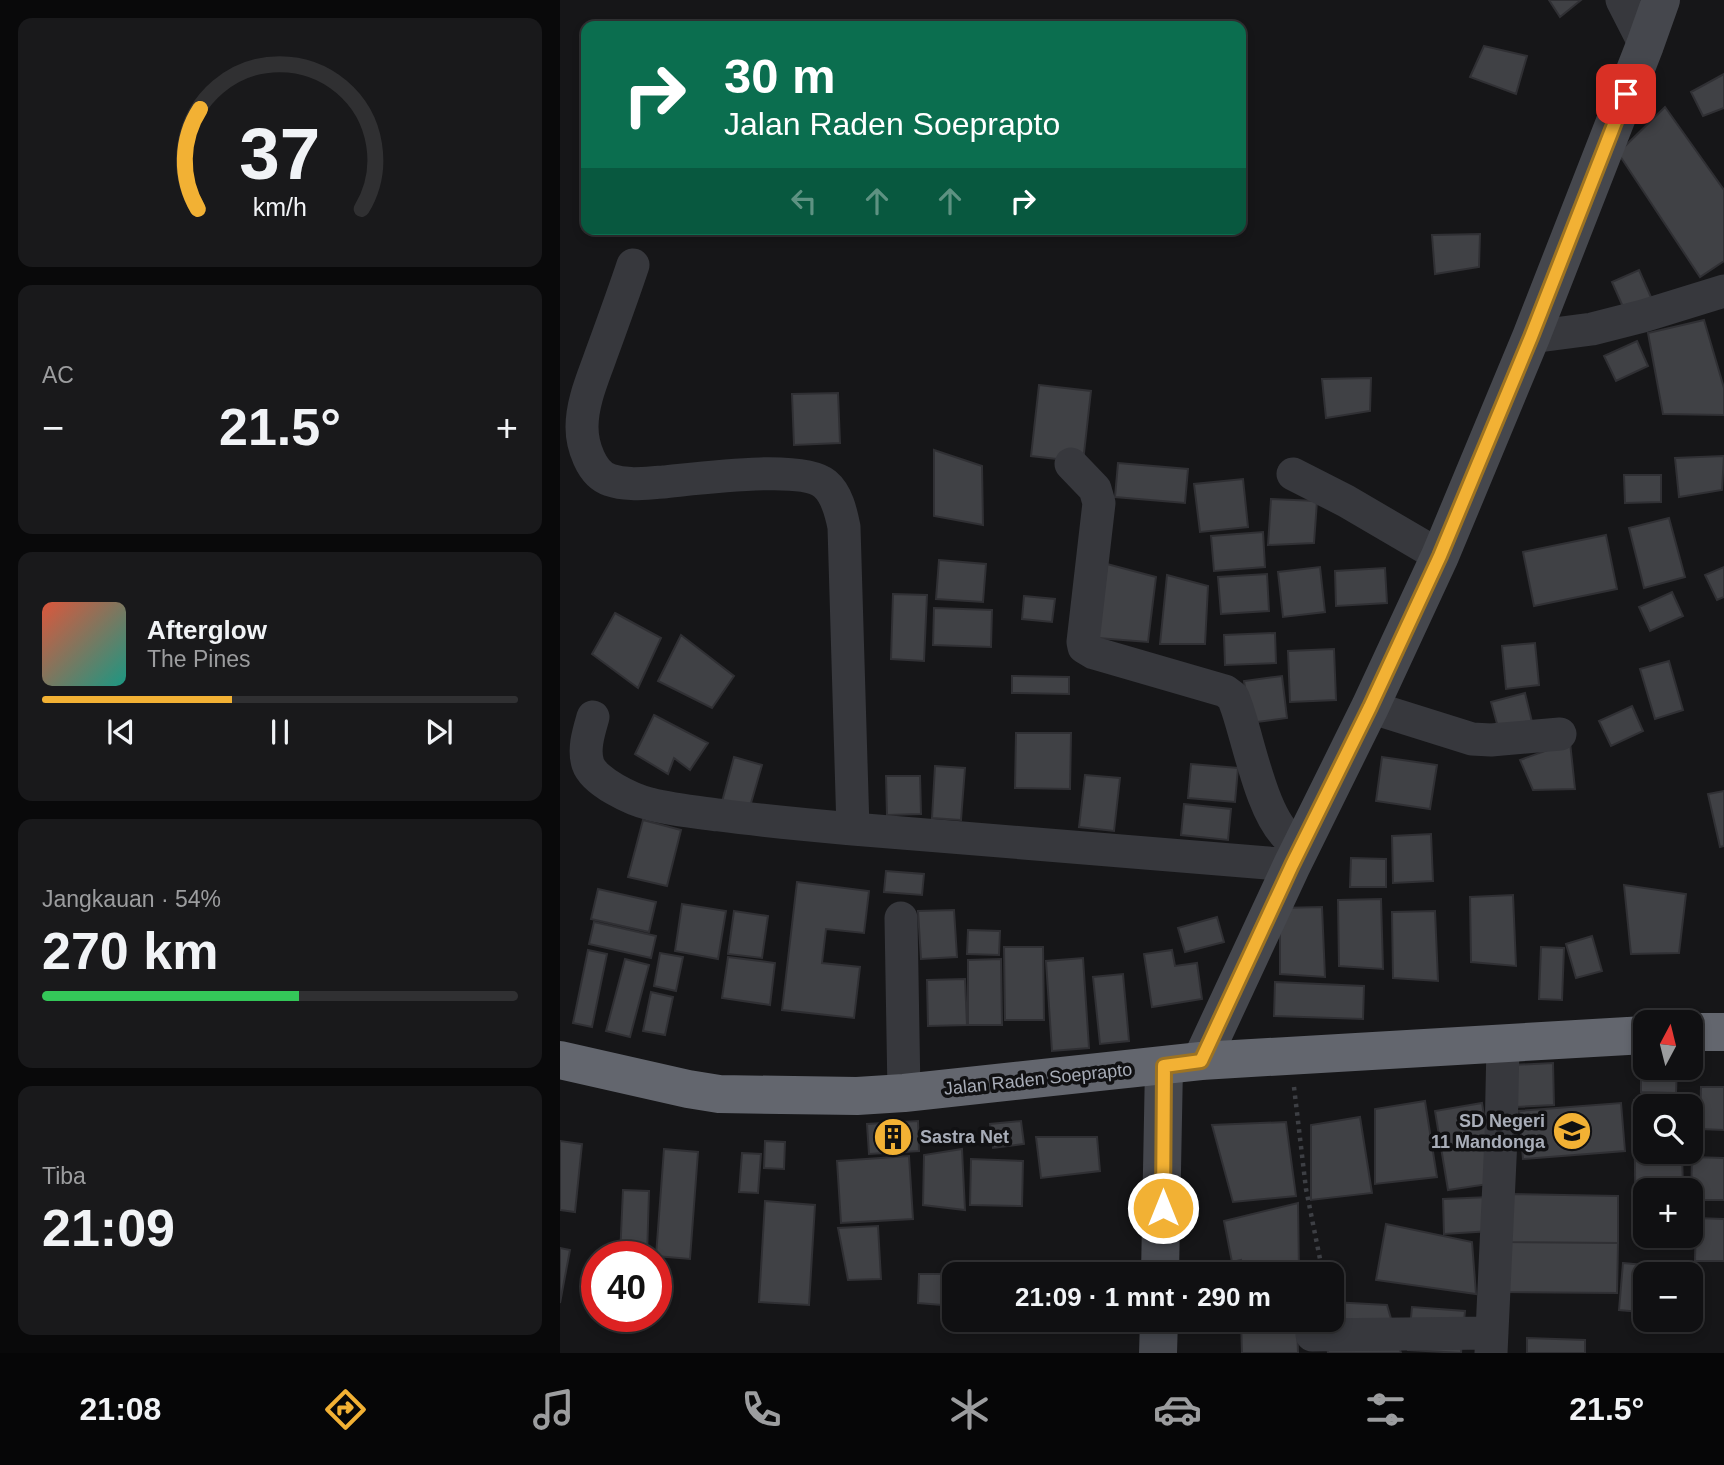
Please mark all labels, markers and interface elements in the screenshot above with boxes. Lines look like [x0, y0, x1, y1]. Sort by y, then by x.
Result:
icon: right [609, 49, 700, 140]
text: 30 m [724, 49, 836, 103]
pin [1596, 64, 1656, 124]
icon: arrive [1607, 75, 1645, 113]
text: Jalan Raden Soeprapto [724, 106, 1060, 142]
text: 37 [240, 113, 320, 194]
icon: left [785, 182, 823, 220]
icon: ahead [858, 182, 896, 220]
icon: ahead [931, 182, 969, 220]
icon: right [1004, 182, 1042, 220]
text: km/h [253, 192, 307, 220]
text: AC [42, 362, 74, 388]
text: 21.5° [219, 398, 341, 456]
text: − [42, 407, 64, 449]
text: + [496, 407, 518, 449]
text: Afterglow [147, 615, 267, 645]
text: The Pines [147, 646, 251, 672]
icon: previous [102, 713, 140, 751]
icon: pause [261, 713, 299, 751]
icon: next [420, 713, 458, 751]
text: Jangkauan · 54% [42, 886, 221, 912]
text: 270 km [42, 922, 218, 980]
north arrow [1633, 1010, 1703, 1080]
map controls [1633, 1010, 1703, 1332]
street label: Jalan Raden Soeprapto [943, 1059, 1133, 1099]
button: search [1633, 1094, 1703, 1164]
school or university icon: SD Negeri 11 Mandonga [1551, 1110, 1593, 1152]
place label: SD Negeri 11 Mandonga [1431, 1111, 1546, 1152]
building icon: Sastra Net [872, 1116, 914, 1158]
place label: Sastra Net [920, 1127, 1009, 1147]
text: Tiba [42, 1163, 86, 1189]
position arrow [1126, 1171, 1200, 1245]
button: + [1633, 1178, 1703, 1248]
text: 21:09 [42, 1199, 175, 1257]
speed limit sign: 40 [581, 1241, 672, 1332]
button: − [1633, 1262, 1703, 1332]
text: 21:09 · 1 mnt · 290 m [1015, 1282, 1271, 1312]
icon: directions [321, 1385, 370, 1434]
icon: music [529, 1385, 578, 1434]
icon: phone [737, 1385, 786, 1434]
icon: climate [945, 1385, 994, 1434]
icon: car [1153, 1385, 1202, 1434]
icon: filters [1361, 1385, 1410, 1434]
text: 21:08 [80, 1391, 161, 1427]
text: 21.5° [1569, 1391, 1644, 1427]

